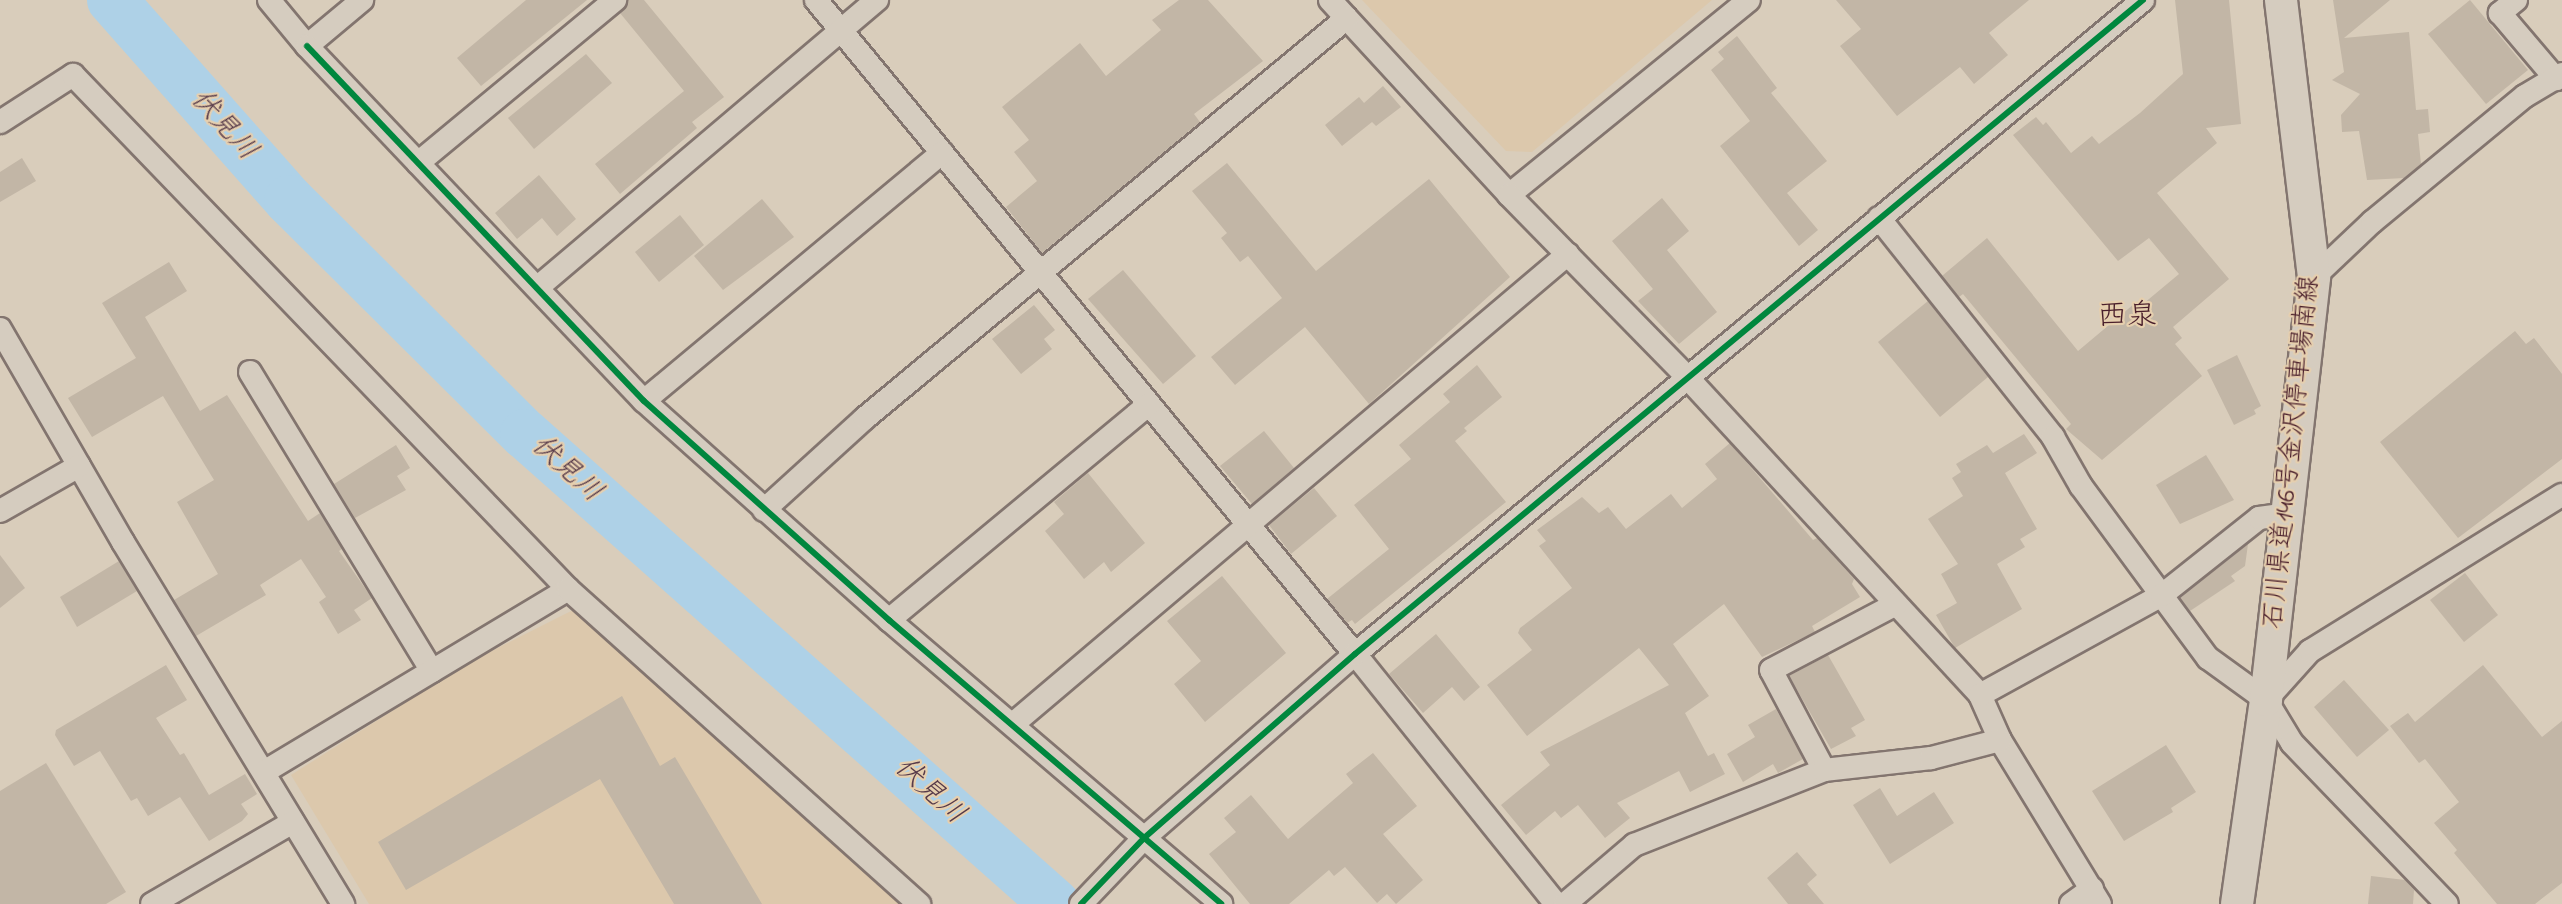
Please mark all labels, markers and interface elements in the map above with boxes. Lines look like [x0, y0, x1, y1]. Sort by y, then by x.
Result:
water label: 伏見川 [182, 84, 264, 168]
street label: 石川県道146号金沢停車場南線 [2257, 273, 2327, 631]
district label: 西泉 [2097, 299, 2157, 335]
water label: 伏見川 [524, 429, 608, 511]
water label: 伏見川 [887, 751, 971, 833]

